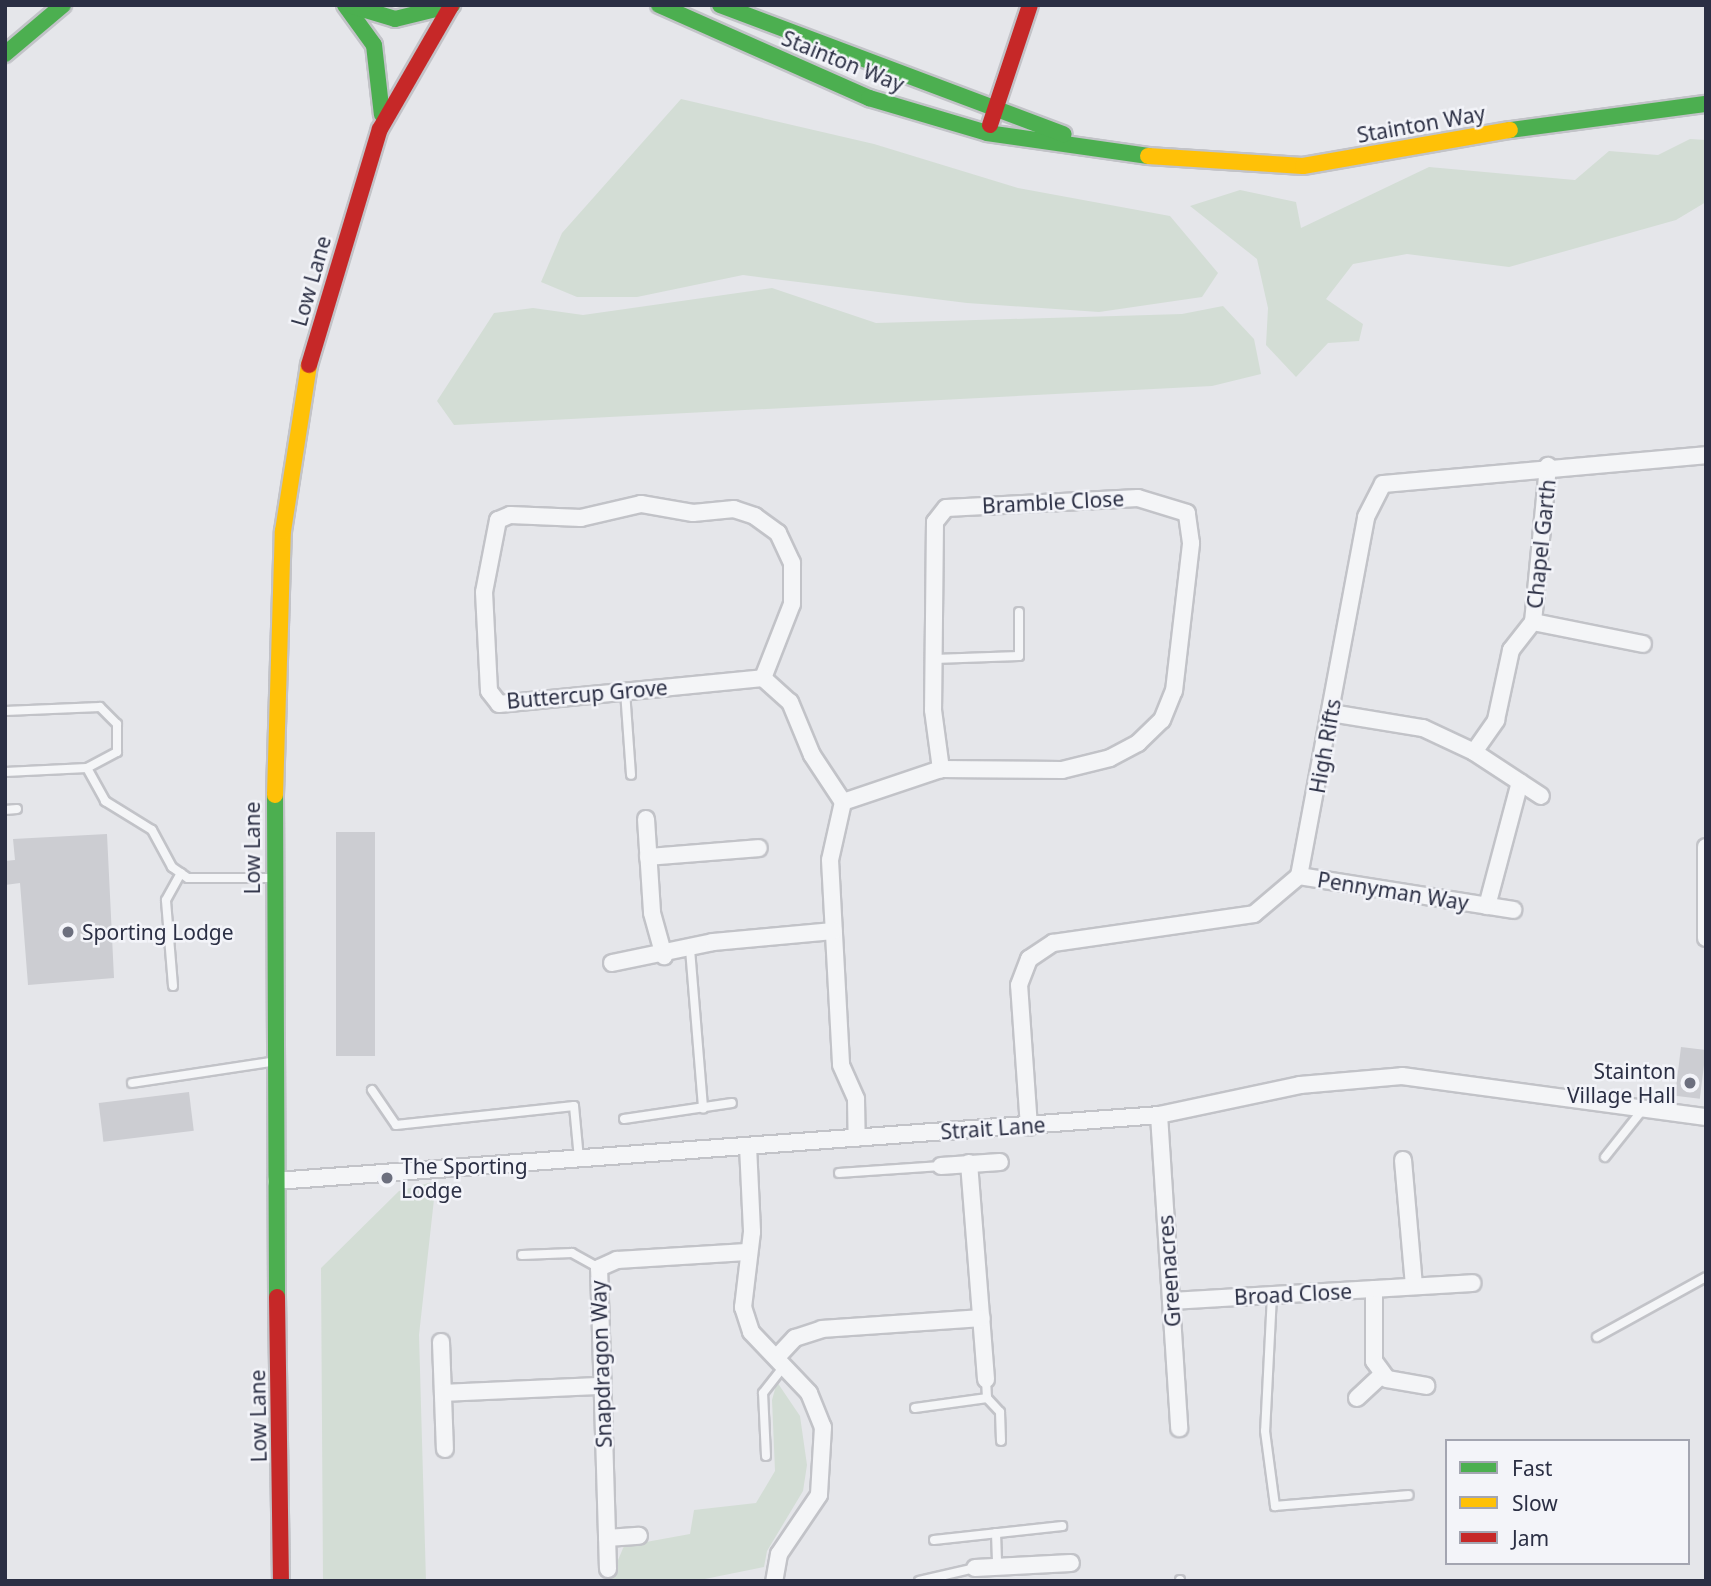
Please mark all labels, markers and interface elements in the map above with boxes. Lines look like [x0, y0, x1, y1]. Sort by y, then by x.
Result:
street label: Stainton Way [778, 25, 908, 97]
street label: Stainton Way [1355, 100, 1487, 148]
street label: Low Lane [286, 233, 336, 329]
street label: Chapel Garth [1522, 478, 1560, 610]
street label: Bramble Close [981, 486, 1125, 518]
street label: Buttercup Grove [505, 674, 669, 714]
street label: High Rifts [1304, 697, 1346, 795]
street label: Low Lane [239, 802, 265, 894]
street label: Pennyman Way [1316, 867, 1470, 915]
place label: Sporting Lodge [82, 919, 234, 945]
marker: Sporting Lodge [60, 924, 76, 940]
place label: Stainton Village Hall [1567, 1058, 1676, 1108]
marker: Stainton Village Hall [1682, 1075, 1698, 1091]
street label: Strait Lane [940, 1112, 1046, 1144]
place label: The Sporting Lodge [401, 1153, 528, 1203]
marker: The Sporting Lodge [379, 1170, 395, 1186]
street label: Greenacres [1153, 1214, 1185, 1328]
street label: Broad Close [1233, 1278, 1353, 1310]
street label: Snapdragon Way [585, 1280, 617, 1448]
street label: Low Lane [245, 1369, 271, 1463]
legend [1445, 1439, 1690, 1565]
text: Fast [1512, 1454, 1552, 1482]
text: Slow [1512, 1489, 1558, 1517]
text: Jam [1512, 1524, 1549, 1552]

